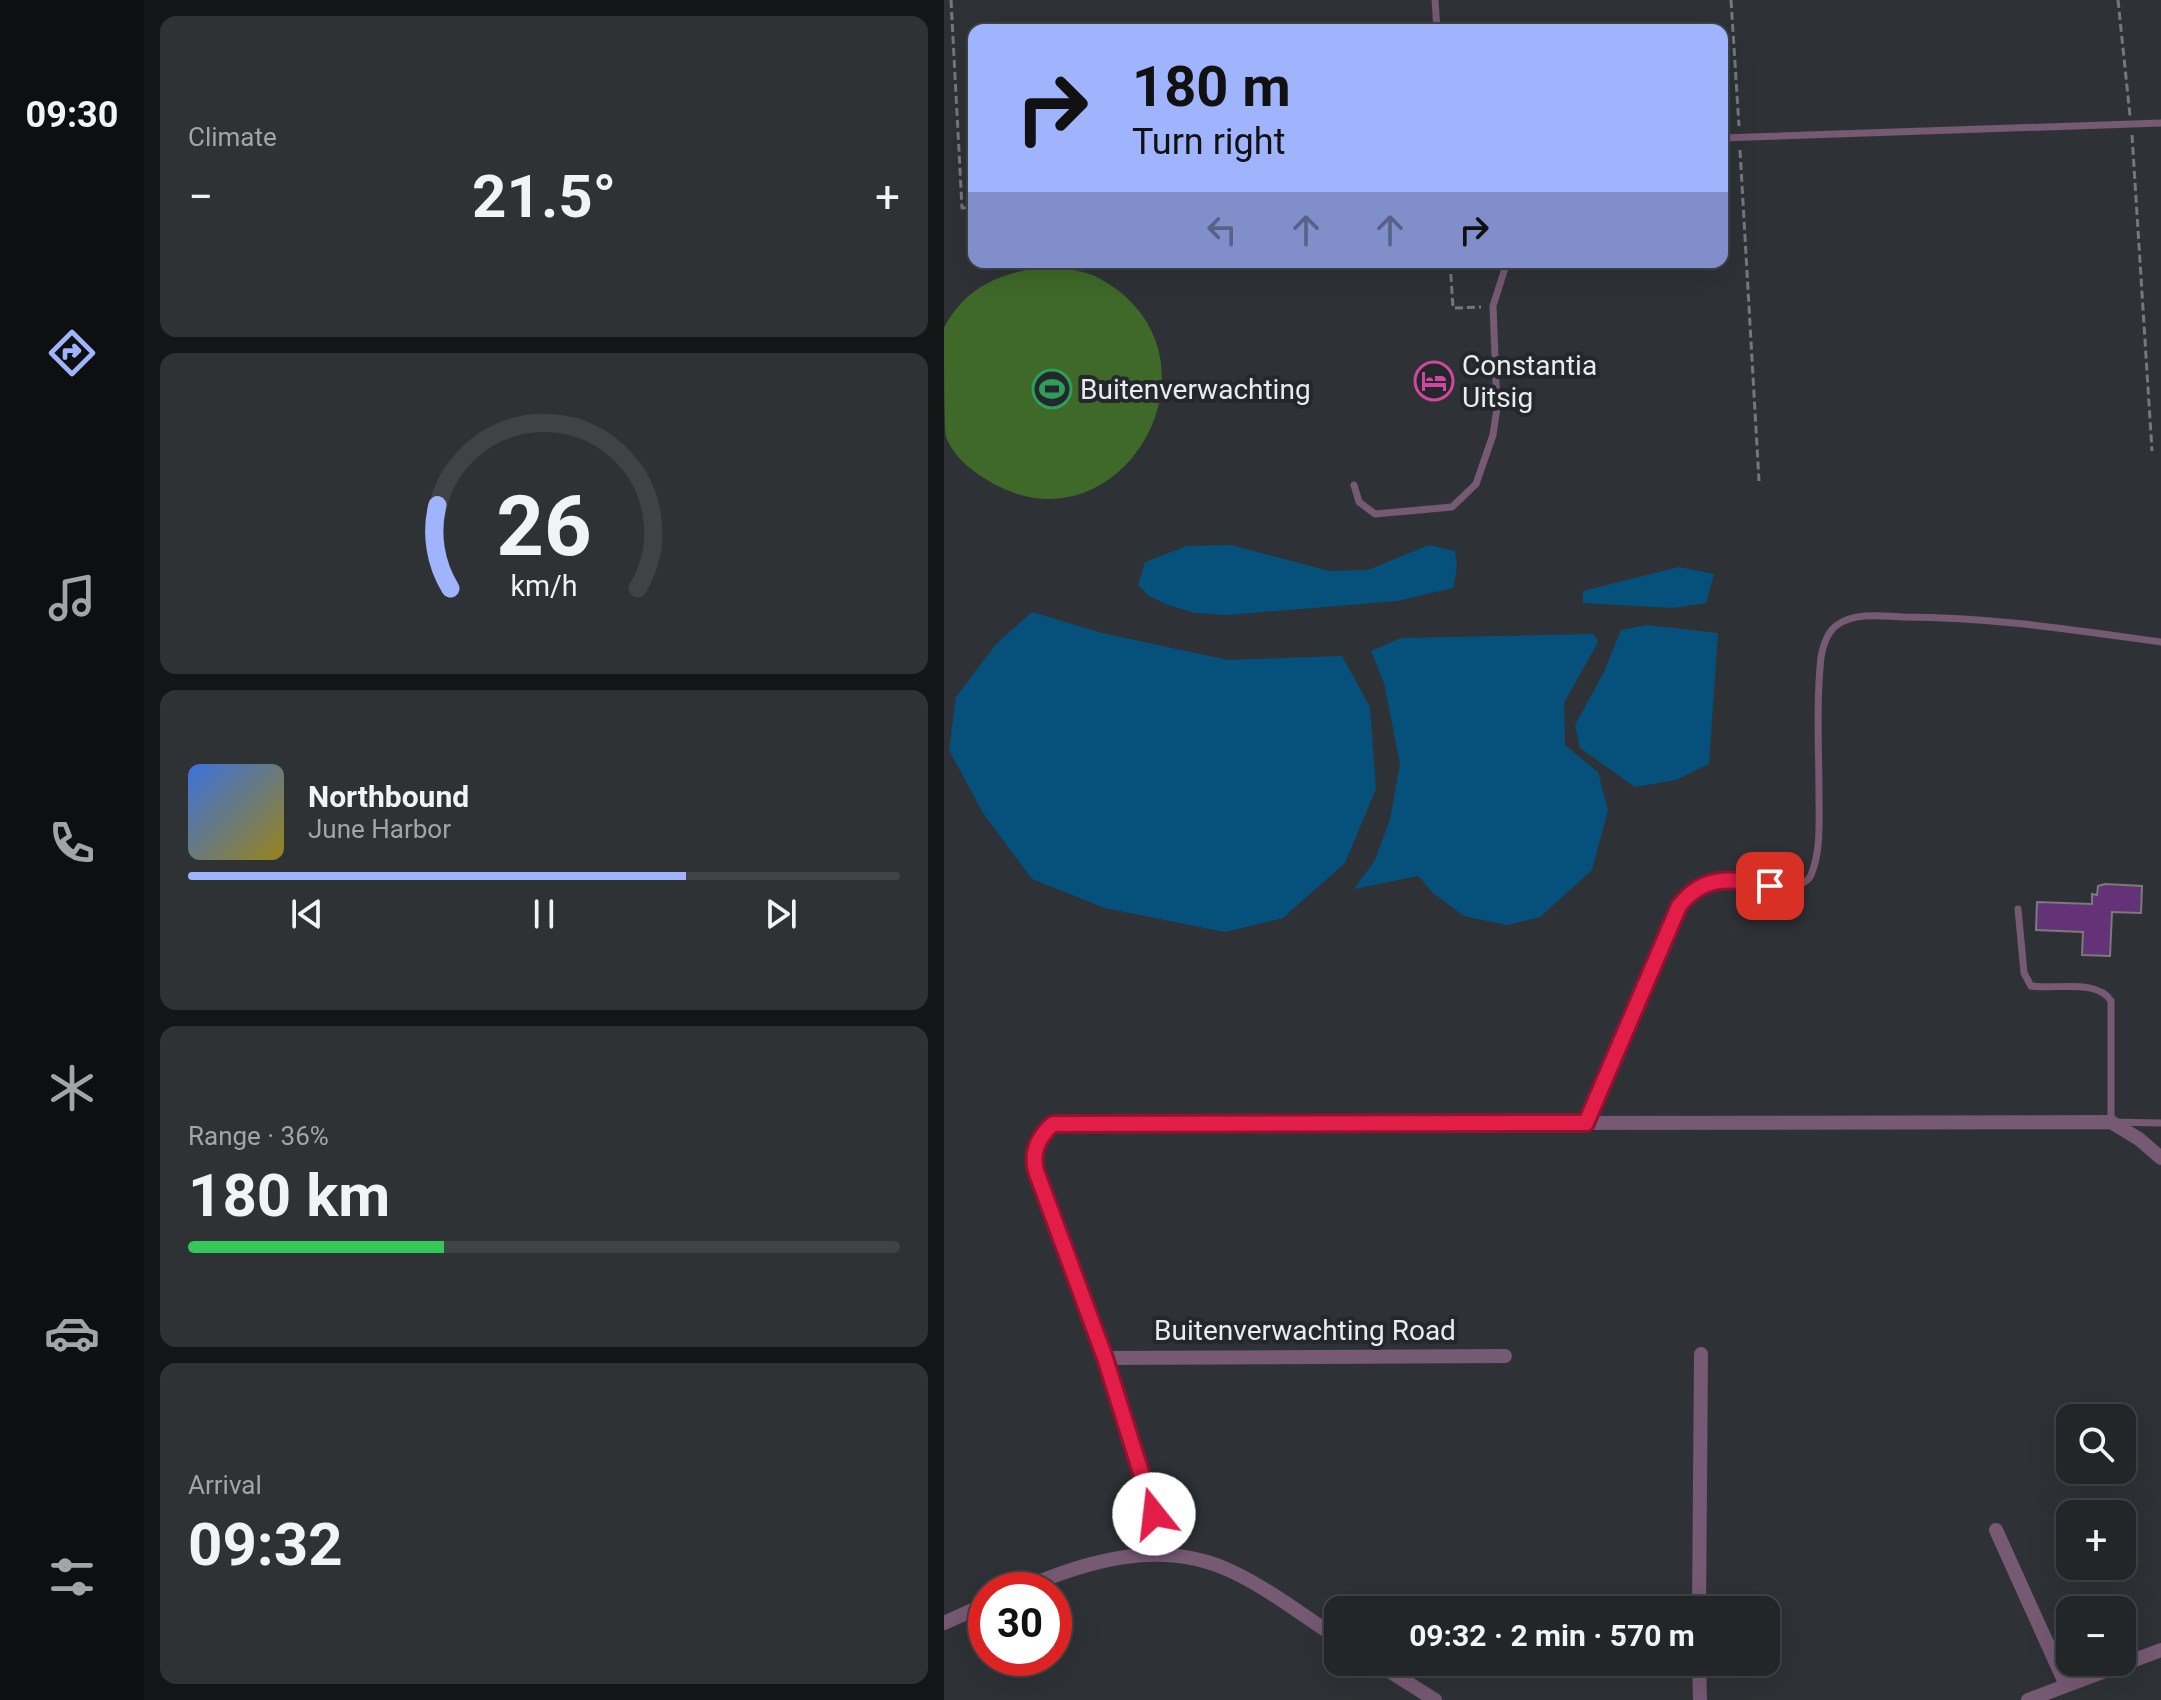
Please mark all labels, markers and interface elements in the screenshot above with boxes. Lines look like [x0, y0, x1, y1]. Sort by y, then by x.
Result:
text: 180 m [1132, 54, 1291, 120]
icon: right [1000, 56, 1104, 160]
text: 09:30 [26, 94, 118, 136]
text: Turn right [1132, 121, 1285, 163]
text: Climate [188, 122, 277, 152]
text: 21.5° [472, 161, 616, 232]
text: − [188, 171, 213, 223]
text: + [875, 171, 900, 223]
icon: left [1200, 208, 1244, 252]
icon: ahead [1284, 208, 1328, 252]
icon: ahead [1368, 208, 1412, 252]
icon: right [1452, 208, 1496, 252]
icon: directions [44, 325, 100, 381]
place label: Constantia Uitsig [1462, 349, 1597, 414]
hotel icon: Constantia Uitsig [1413, 360, 1455, 402]
sports icon: Buitenverwachting [1031, 368, 1073, 410]
place label: Buitenverwachting [1080, 373, 1311, 406]
text: 26 [496, 478, 592, 575]
text: km/h [510, 569, 578, 603]
icon: music [44, 570, 100, 626]
text: Northbound [308, 779, 469, 814]
text: June Harbor [308, 814, 451, 844]
icon: phone [44, 815, 100, 871]
pin [1736, 852, 1804, 920]
icon: arrive [1748, 864, 1792, 908]
icon: previous [285, 892, 329, 936]
icon: pause [522, 892, 566, 936]
icon: next [759, 892, 803, 936]
icon: climate [44, 1060, 100, 1116]
text: Range · 36% [188, 1121, 329, 1151]
text: 180 km [188, 1160, 390, 1231]
icon: car [44, 1305, 100, 1361]
street label: Buitenverwachting Road [1154, 1314, 1456, 1347]
map controls [2056, 1404, 2136, 1676]
button: search [2056, 1404, 2136, 1484]
text: Arrival [188, 1470, 262, 1500]
position arrow [1112, 1472, 1196, 1556]
button: + [2056, 1500, 2136, 1580]
text: 09:32 [188, 1509, 343, 1580]
icon: filters [44, 1549, 100, 1605]
speed limit sign: 30 [968, 1572, 1072, 1676]
button: − [2056, 1596, 2136, 1676]
text: 09:32 · 2 min · 570 m [1409, 1618, 1695, 1653]

